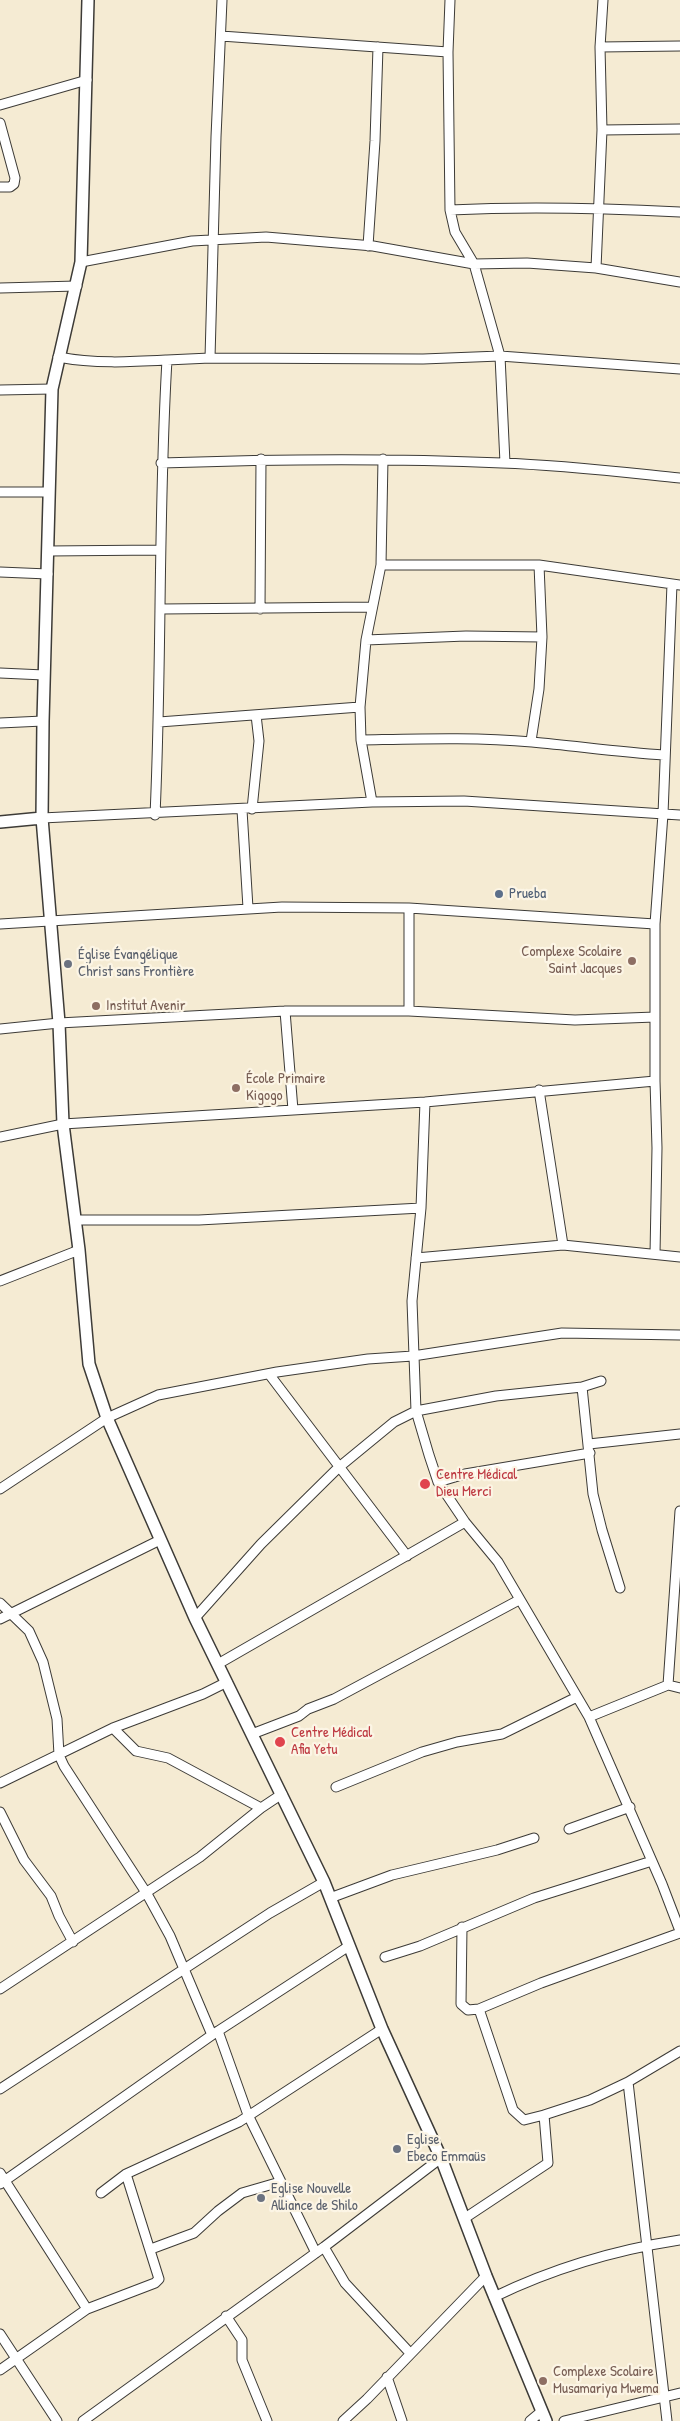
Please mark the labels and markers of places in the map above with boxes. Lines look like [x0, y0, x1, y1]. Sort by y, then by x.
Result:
place label: Prueba [509, 885, 546, 903]
marker: Prueba [493, 888, 505, 900]
place label: Complexe Scolaire Saint Jacques [521, 943, 622, 978]
place label: Église Évangélique Christ sans Frontière [78, 946, 194, 981]
marker: Complexe Scolaire Saint Jacques [626, 955, 638, 967]
marker: Église Évangélique Christ sans Frontière [62, 958, 74, 970]
place label: Institut Avenir [106, 997, 186, 1015]
marker: Institut Avenir [90, 1000, 102, 1012]
place label: École Primaire Kigogo [246, 1070, 325, 1105]
marker: École Primaire Kigogo [230, 1082, 242, 1094]
place label: Centre Médical Dieu Merci [436, 1466, 517, 1501]
marker: Centre Médical Dieu Merci [418, 1477, 432, 1491]
place label: Centre Médical Afia Yetu [291, 1724, 372, 1759]
marker: Centre Médical Afia Yetu [273, 1735, 287, 1749]
place label: Eglise Ebeco Emmaüs [407, 2131, 486, 2166]
marker: Eglise Ebeco Emmaüs [391, 2143, 403, 2155]
place label: Eglise Nouvelle Alliance de Shilo [271, 2180, 358, 2215]
marker: Eglise Nouvelle Alliance de Shilo [255, 2192, 267, 2204]
place label: Complexe Scolaire Musamariya Mwema [553, 2363, 658, 2398]
marker: Complexe Scolaire Musamariya Mwema [537, 2375, 549, 2387]

